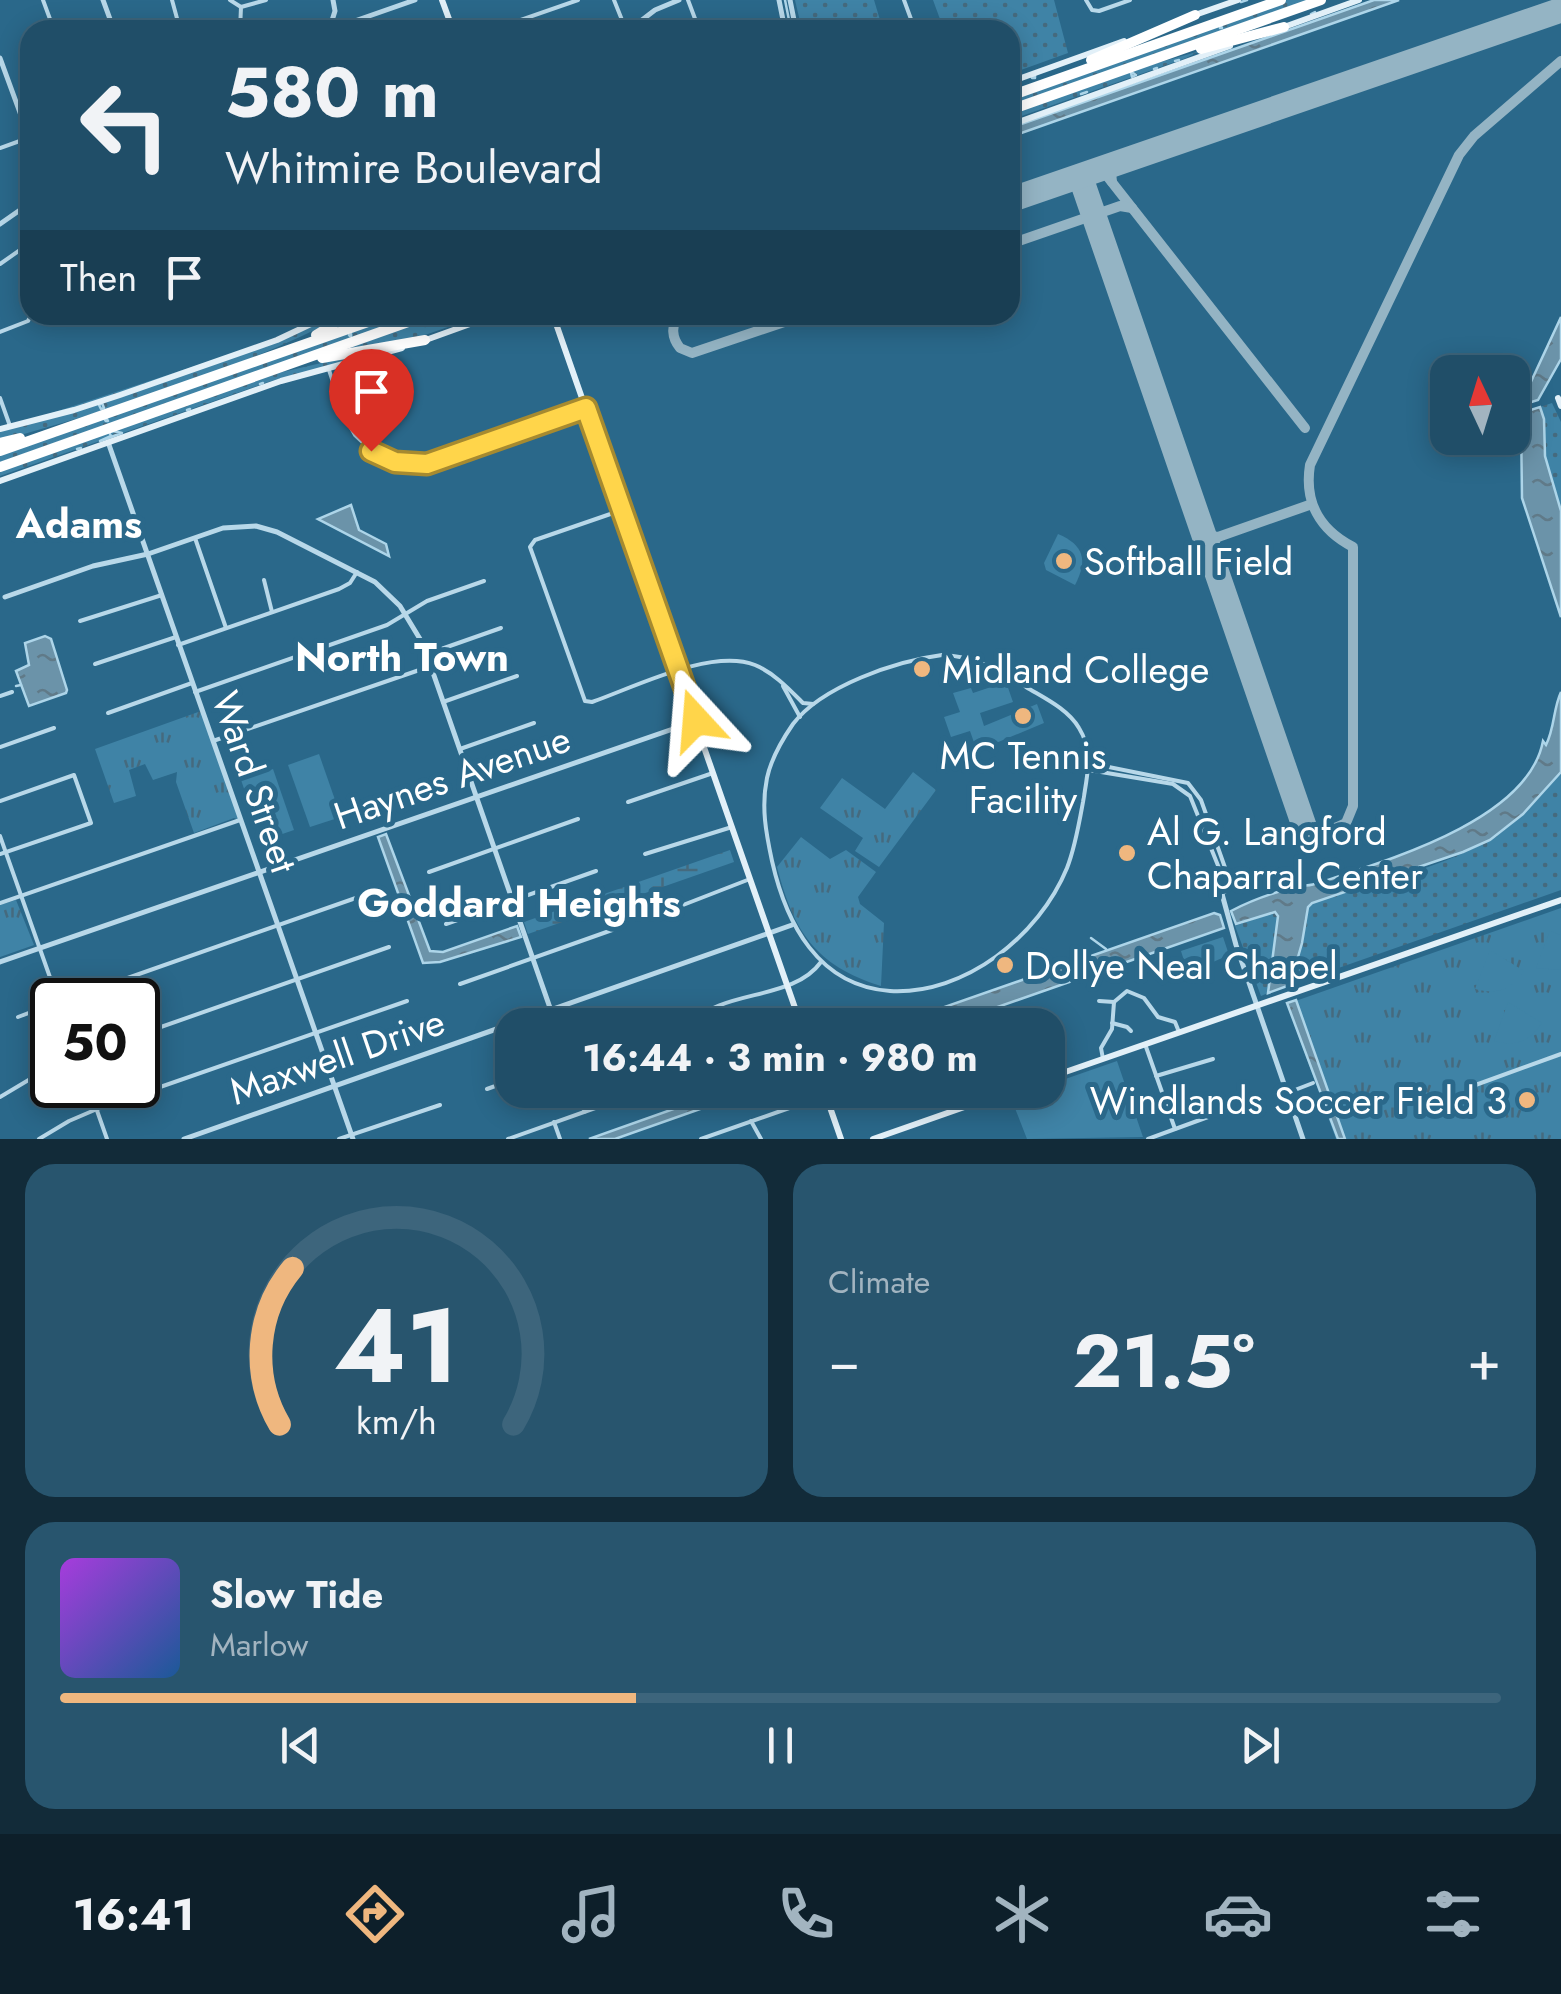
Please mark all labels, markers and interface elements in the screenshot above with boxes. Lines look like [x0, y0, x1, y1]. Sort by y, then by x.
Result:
text: 580 m [225, 42, 439, 143]
icon: left [60, 60, 190, 190]
text: Whitmire Boulevard [225, 135, 603, 200]
text: Then [60, 250, 137, 305]
icon: arrive [157, 250, 212, 305]
pin [329, 349, 414, 452]
north arrow [1430, 355, 1530, 455]
map controls [1430, 355, 1530, 455]
icon: arrive [344, 364, 399, 419]
district label: Adams [15, 495, 142, 553]
place label: Softball Field [1084, 534, 1293, 589]
marker: Softball Field [1053, 550, 1075, 572]
district label: North Town [295, 628, 509, 686]
place label: Midland College [942, 642, 1209, 697]
marker: Midland College [911, 658, 933, 680]
position arrow [644, 668, 748, 772]
street label: Ward Street [198, 684, 312, 880]
marker: MC Tennis Facility [1012, 705, 1034, 727]
street label: Haynes Avenue [326, 711, 578, 843]
place label: MC Tennis Facility [940, 728, 1106, 827]
place label: Al G. Langford Chaparral Center [1147, 804, 1423, 903]
marker: Al G. Langford Chaparral Center [1116, 842, 1138, 864]
district label: Goddard Heights [357, 874, 681, 932]
place label: Dollye Neal Chapel [1025, 938, 1338, 993]
marker: Dollye Neal Chapel [994, 954, 1016, 976]
speed limit sign: 50 [30, 978, 160, 1108]
street label: Maxwell Drive [222, 994, 452, 1118]
text: 16:44 · 3 min · 980 m [582, 1030, 978, 1085]
place label: Windlands Soccer Field 3 [1090, 1073, 1507, 1128]
marker: Windlands Soccer Field 3 [1516, 1089, 1538, 1111]
text: Climate [828, 1259, 930, 1305]
text: 41 [334, 1271, 459, 1421]
text: 21.5° [1073, 1307, 1255, 1415]
text: − [828, 1321, 860, 1401]
text: + [1467, 1321, 1501, 1401]
text: km/h [356, 1396, 437, 1447]
text: Slow Tide [210, 1567, 383, 1622]
text: Marlow [210, 1622, 308, 1668]
icon: previous [273, 1718, 328, 1773]
icon: pause [753, 1718, 808, 1773]
icon: next [1233, 1718, 1288, 1773]
icon: directions [340, 1879, 410, 1949]
icon: music [556, 1879, 626, 1949]
icon: phone [771, 1879, 841, 1949]
icon: climate [987, 1879, 1057, 1949]
icon: car [1203, 1879, 1273, 1949]
icon: filters [1418, 1879, 1488, 1949]
text: 16:41 [73, 1882, 195, 1947]

